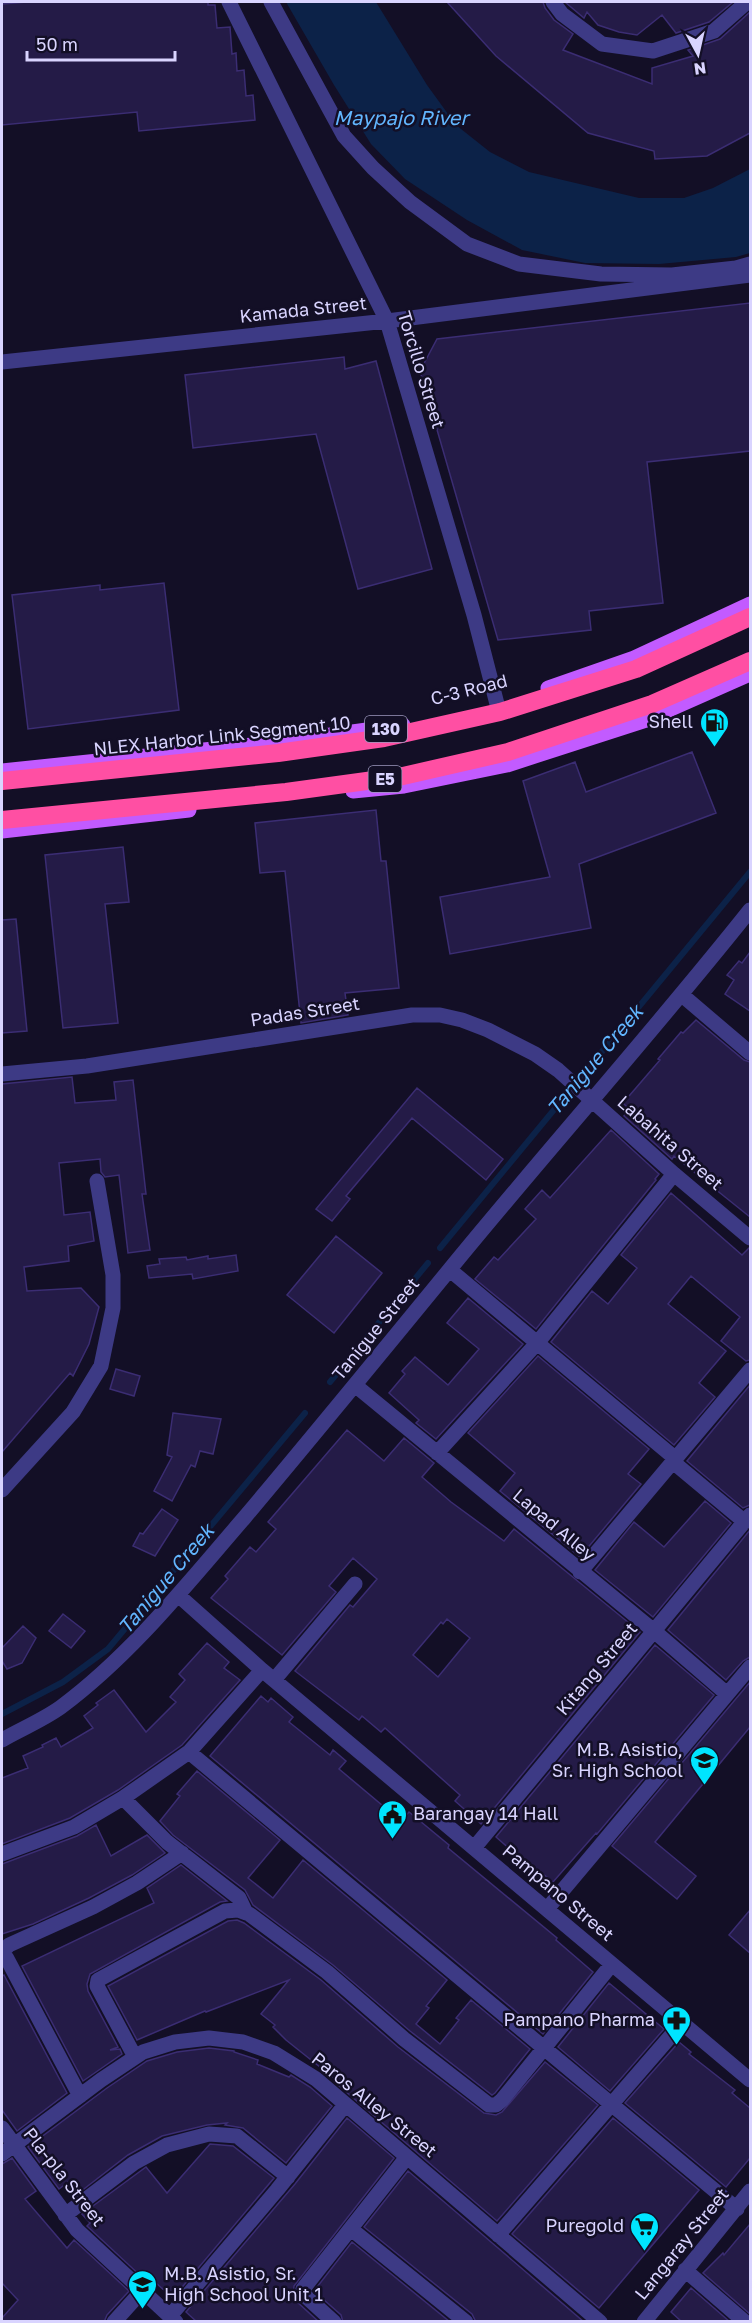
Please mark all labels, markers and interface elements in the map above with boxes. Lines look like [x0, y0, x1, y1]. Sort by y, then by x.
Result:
scale bar [27, 24, 176, 62]
north arrow [668, 24, 728, 84]
text: 50 m [36, 33, 78, 55]
text: N [693, 58, 708, 80]
water label: Maypajo River [334, 105, 471, 130]
street label: Kamada Street [238, 291, 367, 327]
street label: Torcillo Street [394, 308, 450, 431]
street label: C-3 Road [428, 669, 509, 709]
fuel station icon: Shell [698, 706, 730, 748]
place label: Shell [648, 710, 693, 732]
street label: NLEX Harbor Link Segment 10 [92, 711, 351, 759]
road number: 130 [365, 716, 407, 742]
road number: E5 [368, 766, 402, 792]
street label: Padas Street [249, 992, 361, 1031]
water label: Tanigue Creek [541, 997, 650, 1120]
street label: Labahita Street [613, 1090, 728, 1194]
street label: Tanigue Street [327, 1273, 423, 1384]
street label: Lapad Alley [509, 1483, 600, 1565]
water label: Tanigue Creek [112, 1516, 221, 1639]
street label: Kitang Street [551, 1617, 641, 1719]
place label: M.B. Asistio, Sr. High School [552, 1738, 683, 1781]
school or university icon: M.B. Asistio, Sr. High School [688, 1744, 720, 1786]
public building icon: Barangay 14 Hall [376, 1798, 408, 1840]
place label: Barangay 14 Hall [413, 1802, 559, 1824]
street label: Pampano Street [498, 1839, 619, 1945]
pharmacy icon: Pampano Pharma [660, 2004, 692, 2046]
place label: Pampano Pharma [504, 2008, 655, 2030]
street label: Paros Alley Street [308, 2047, 442, 2161]
street label: Pla-pla Street [19, 2123, 110, 2230]
street label: Langaray Street [629, 2183, 733, 2304]
supermarket icon: Puregold [629, 2210, 661, 2252]
place label: Puregold [546, 2214, 624, 2236]
place label: M.B. Asistio, Sr. High School Unit 1 [164, 2262, 323, 2305]
school or university icon: M.B. Asistio, Sr. High School Unit 1 [127, 2268, 159, 2310]

